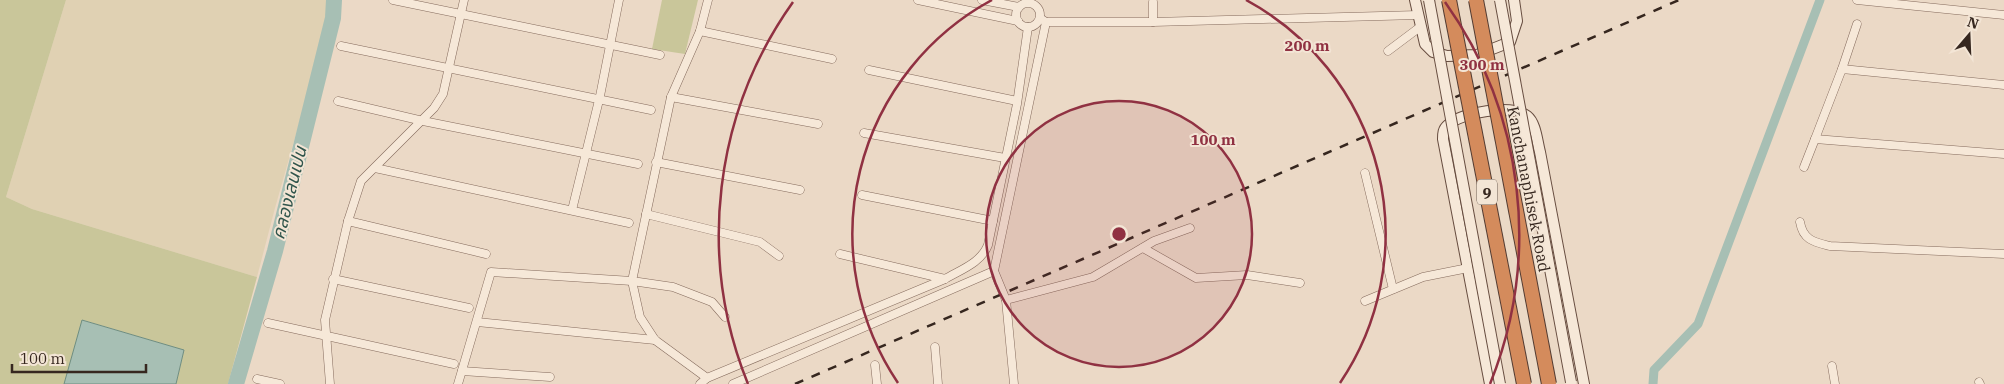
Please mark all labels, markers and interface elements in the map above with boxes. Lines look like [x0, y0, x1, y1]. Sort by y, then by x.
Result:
north arrow [1944, 10, 1994, 60]
text: N [1965, 12, 1981, 33]
text: 200 m [1284, 36, 1330, 55]
text: 300 m [1459, 55, 1505, 74]
street label: Kanchanaphisek Road [1503, 104, 1555, 274]
text: 100 m [1190, 130, 1236, 149]
water label: คลองเลนเปน [266, 143, 312, 242]
road number: 9 [1477, 180, 1497, 204]
centre of rings [1110, 225, 1128, 243]
scale bar [12, 342, 146, 374]
text: 100 m [20, 349, 65, 368]

